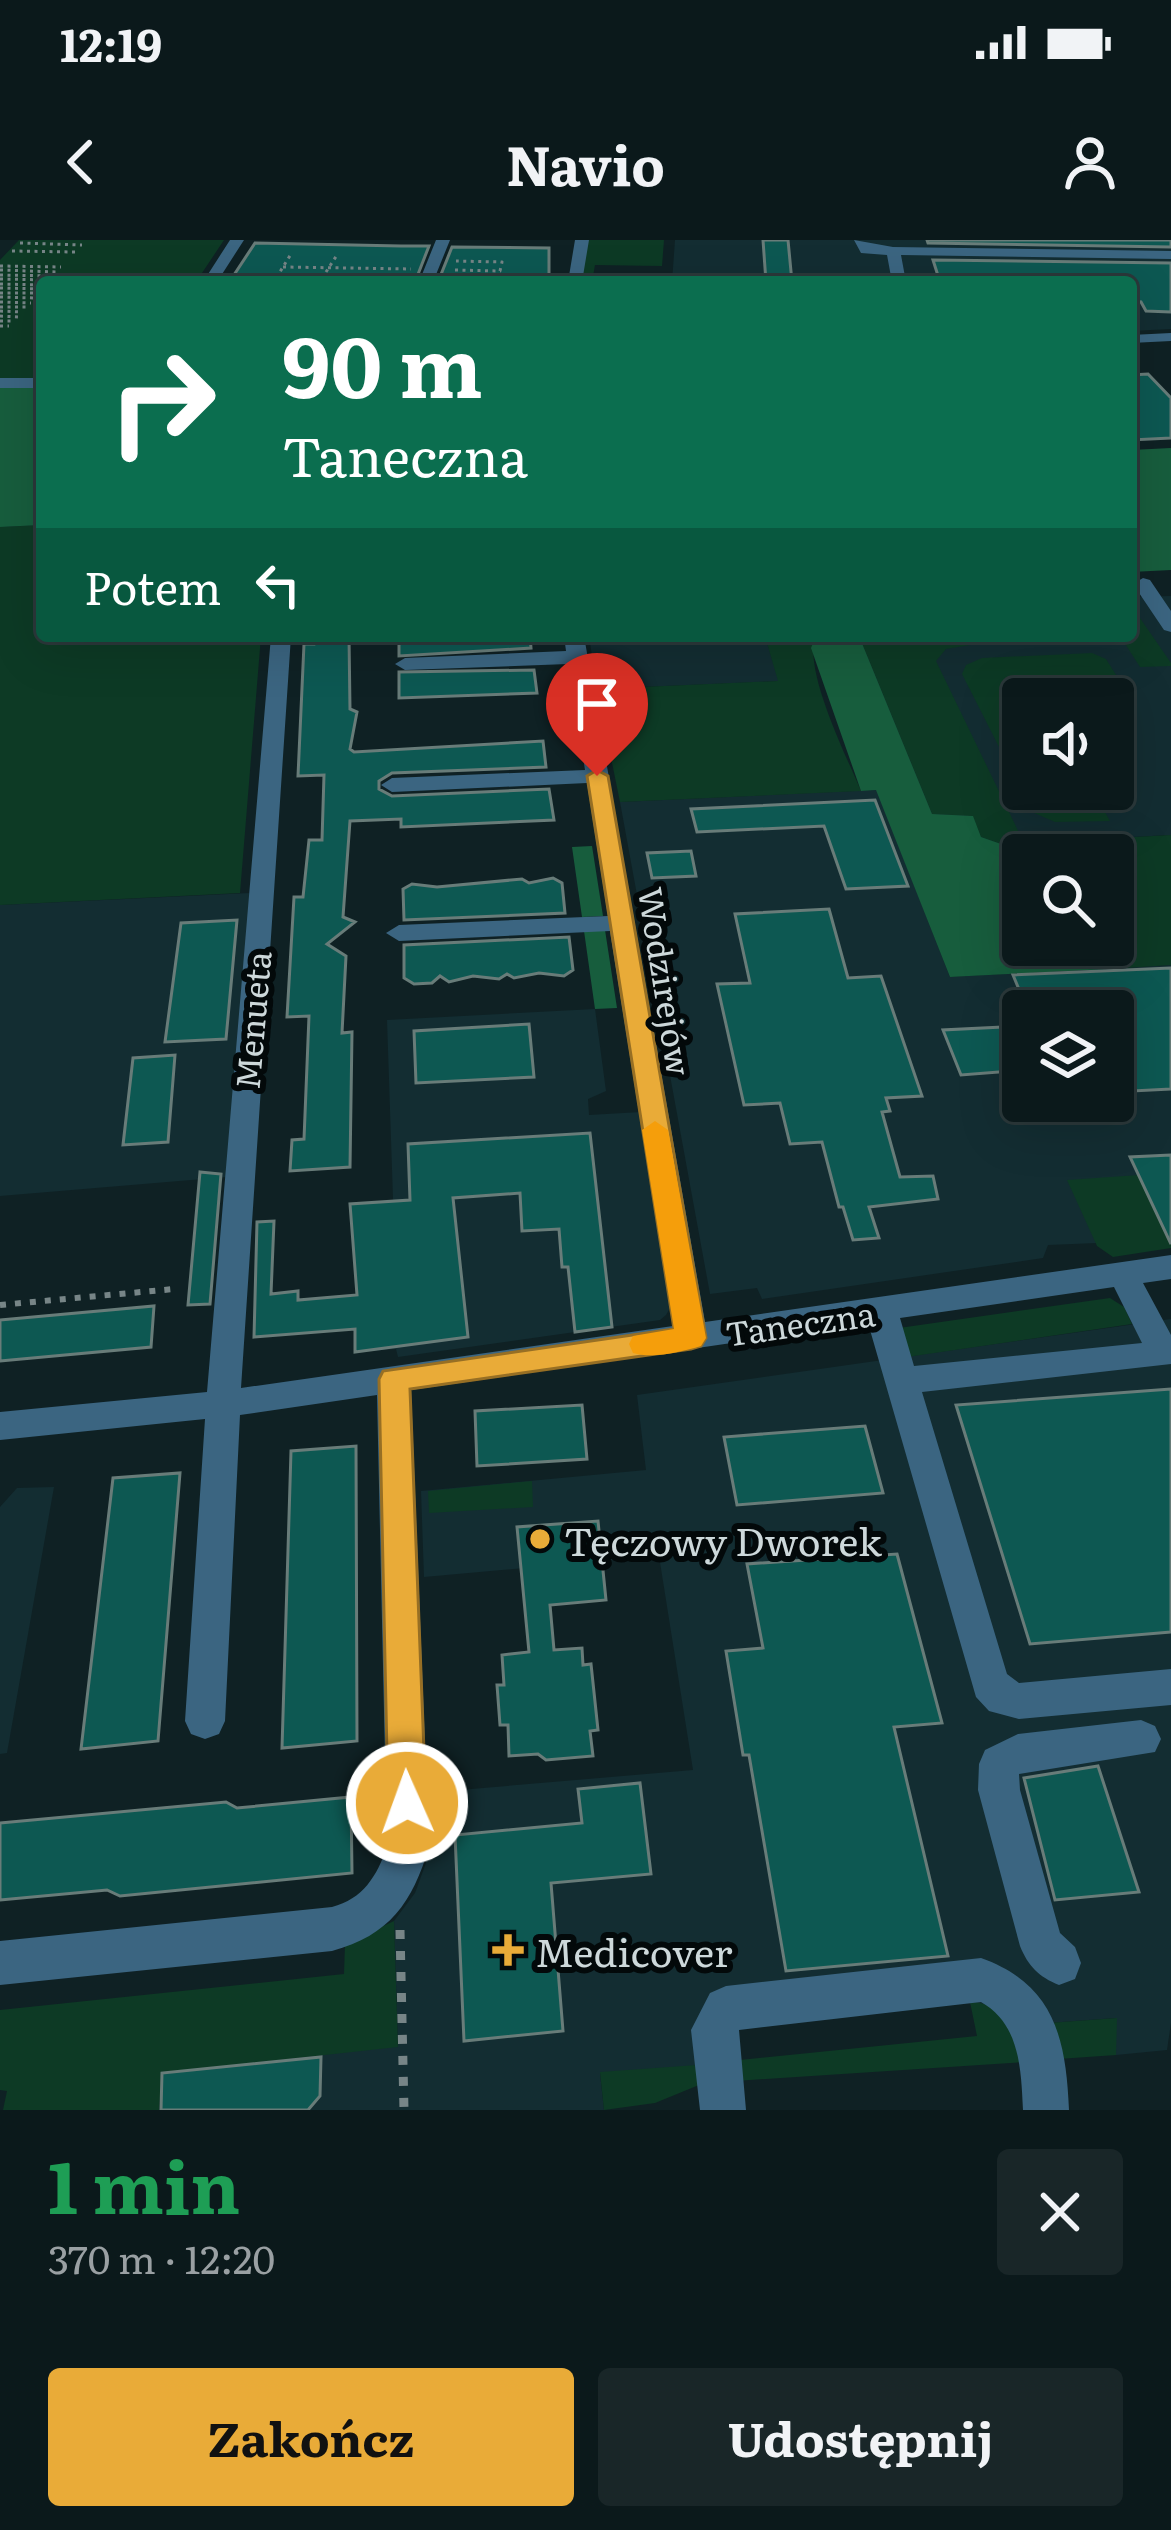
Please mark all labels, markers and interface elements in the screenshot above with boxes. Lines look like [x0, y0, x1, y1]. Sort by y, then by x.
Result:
text: 12:19 [60, 9, 162, 76]
text: Navio [506, 122, 665, 203]
icon: back [48, 129, 114, 195]
icon: person [1057, 129, 1123, 195]
text: 90 m [282, 299, 483, 424]
icon: right [84, 324, 240, 480]
text: Taneczna [282, 413, 528, 494]
text: Potem [84, 552, 221, 619]
icon: left [245, 552, 311, 618]
pin [546, 653, 648, 776]
icon: arrive [564, 671, 630, 737]
map controls [1002, 678, 1134, 1122]
button: sound [1002, 678, 1134, 810]
button: search [1002, 834, 1134, 966]
street label: Wodzirejów [628, 884, 706, 1079]
street label: Menueta [221, 949, 281, 1091]
button: layers [1002, 990, 1134, 1122]
street label: Taneczna [722, 1287, 878, 1357]
place label: Tęczowy Dworek [564, 1510, 883, 1568]
marker: Tęczowy Dworek [527, 1526, 553, 1552]
position arrow [344, 1740, 470, 1866]
place label: Medicover [535, 1921, 733, 1979]
marker: Medicover [492, 1934, 524, 1966]
text: 1 min [48, 2129, 240, 2236]
button: close [997, 2149, 1123, 2275]
text: 370 m · 12:20 [48, 2228, 275, 2286]
button: Zakończ [48, 2368, 574, 2506]
button: Udostępnij [598, 2368, 1123, 2506]

